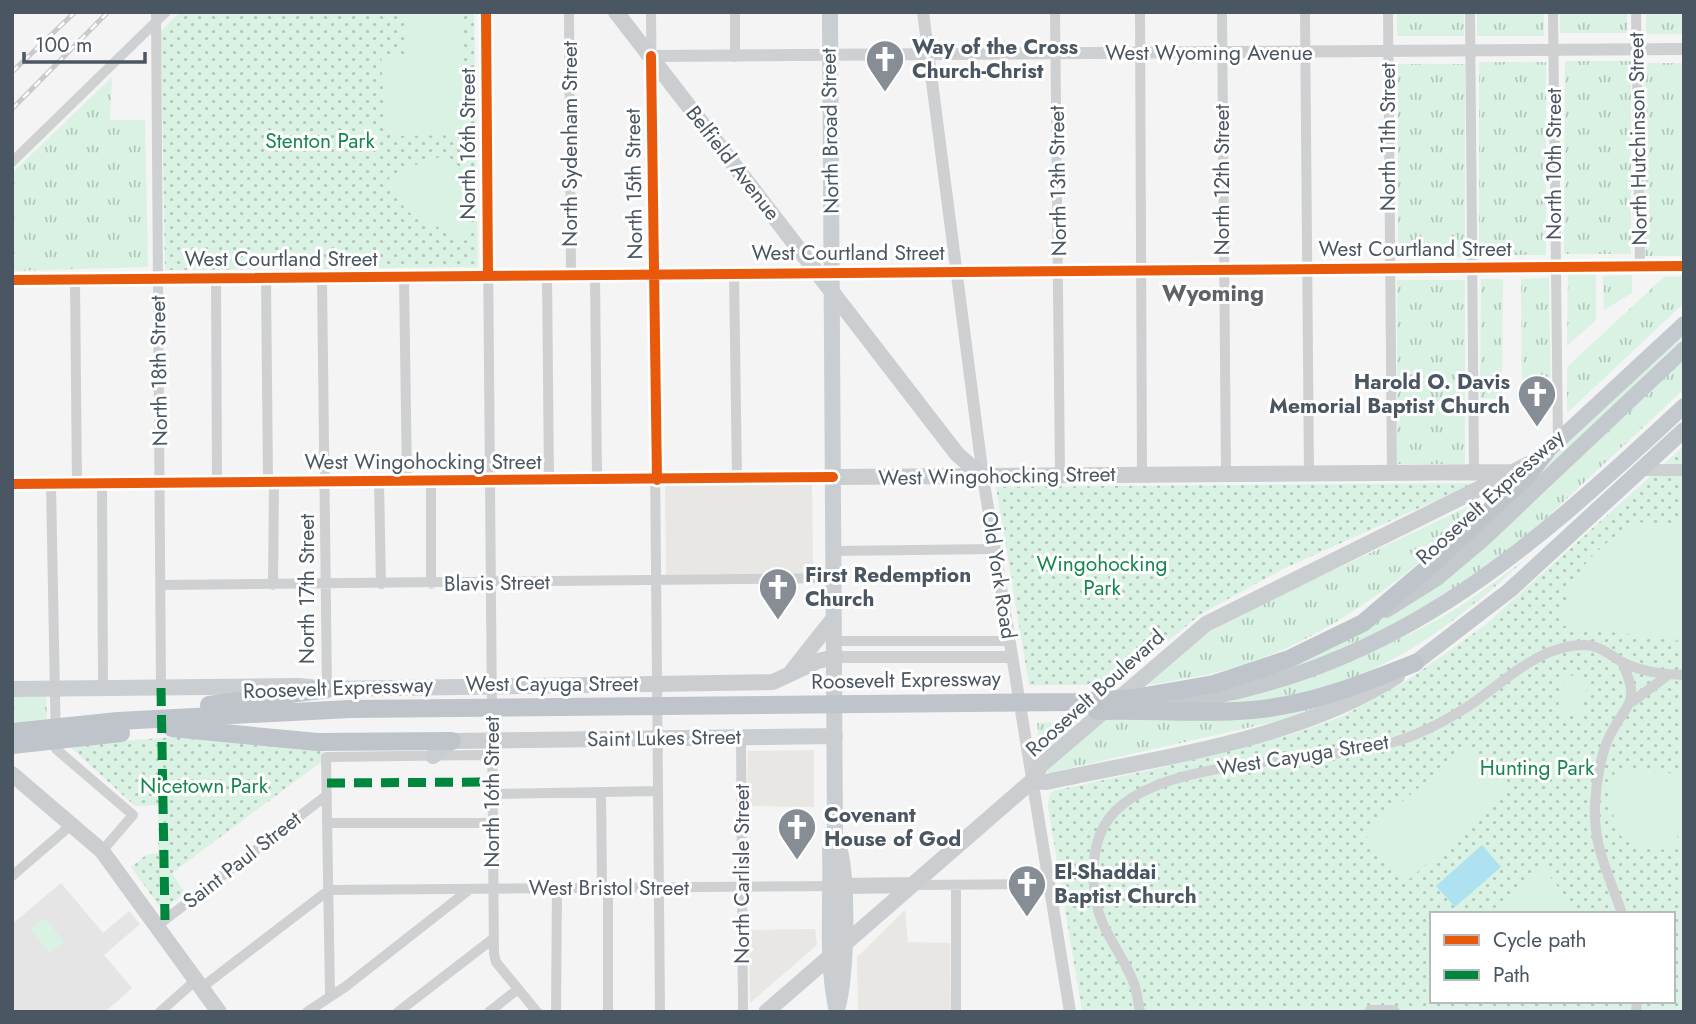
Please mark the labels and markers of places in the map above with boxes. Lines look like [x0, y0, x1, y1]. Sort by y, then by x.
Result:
place label: Way of the Cross Church-Christ [912, 32, 1079, 86]
church icon: Way of the Cross Church-Christ [864, 38, 906, 93]
place label: Harold O. Davis Memorial Baptist Church [1269, 367, 1510, 421]
church icon: Harold O. Davis Memorial Baptist Church [1516, 373, 1558, 428]
place label: First Redemption Church [805, 560, 971, 614]
church icon: First Redemption Church [757, 566, 799, 621]
place label: Covenant House of God [824, 800, 961, 854]
church icon: Covenant House of God [776, 806, 818, 861]
place label: El-Shaddai Baptist Church [1054, 857, 1197, 911]
church icon: El-Shaddai Baptist Church [1006, 863, 1048, 918]

